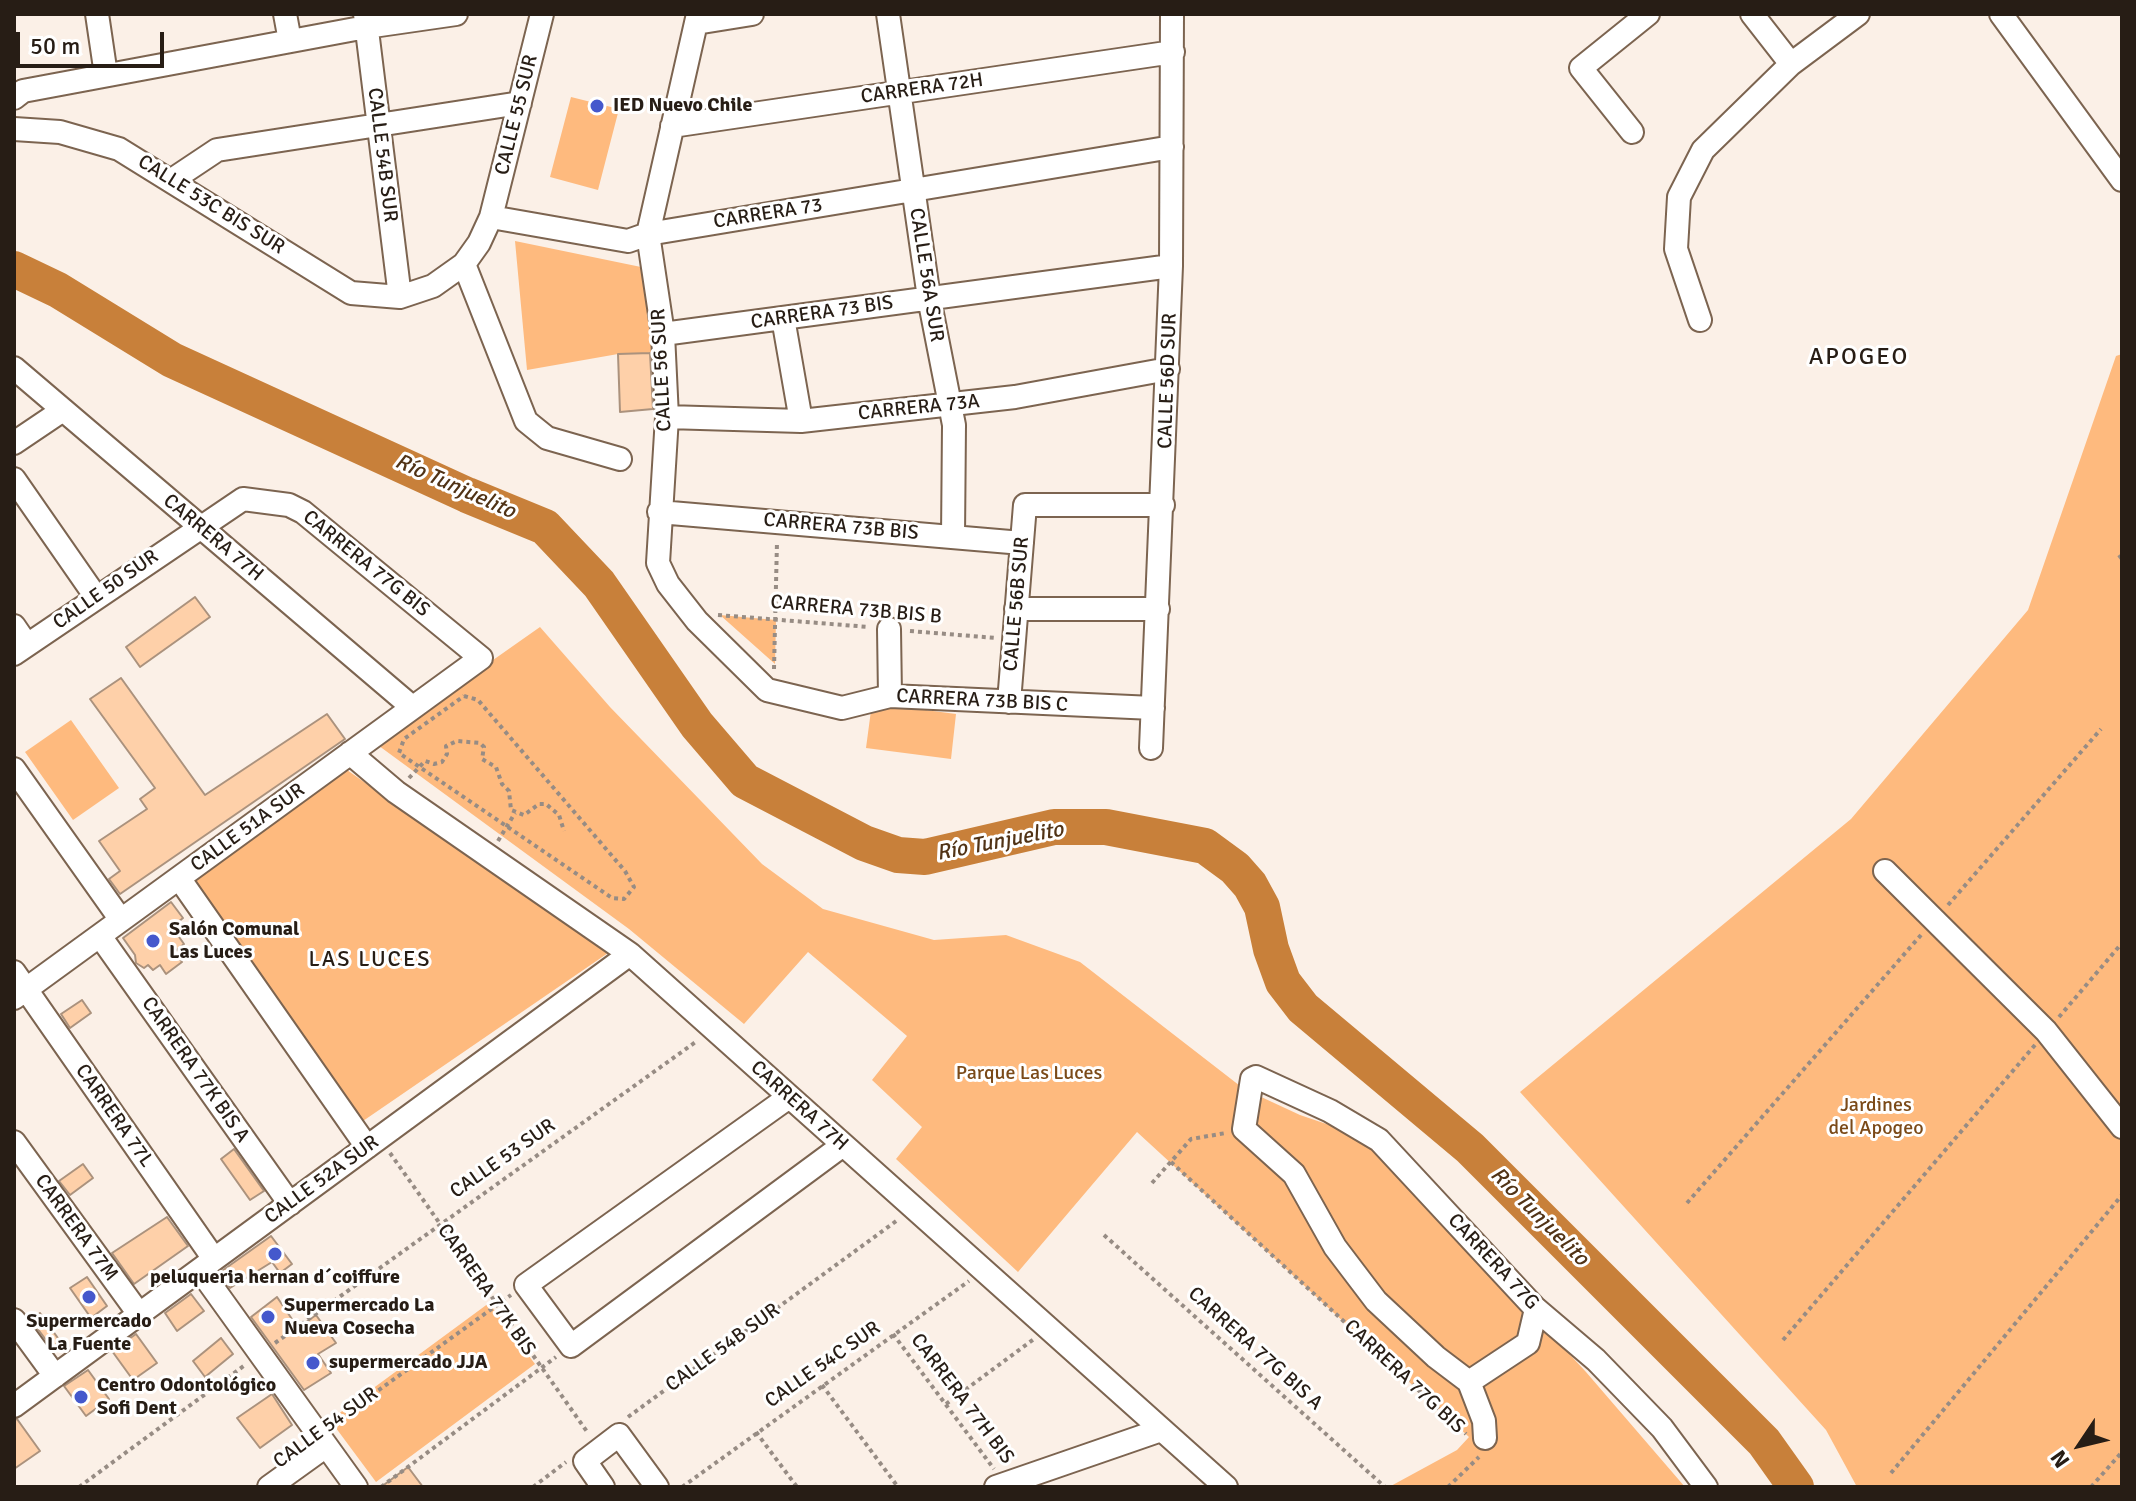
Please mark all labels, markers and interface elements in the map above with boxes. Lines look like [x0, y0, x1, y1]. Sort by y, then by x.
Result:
scale bar [20, 16, 168, 66]
text: 50 m [30, 31, 80, 61]
street label: CALLE 55 SUR [490, 52, 544, 178]
street label: CARRERA 72H [859, 69, 985, 109]
street label: CALLE 54B SUR [362, 86, 402, 224]
place label: IED Nuevo Chile [613, 94, 752, 118]
marker: IED Nuevo Chile [588, 97, 606, 115]
street label: CALLE 53C BIS SUR [133, 150, 289, 260]
street label: CARRERA 73 [712, 194, 824, 234]
street label: CALLE 56A SUR [904, 206, 948, 344]
street label: CARRERA 73 BIS [749, 291, 895, 335]
street label: CALLE 56 SUR [647, 308, 677, 432]
street label: CALLE 56D SUR [1154, 313, 1182, 449]
district label: APOGEO [1809, 344, 1909, 372]
street label: CARRERA 73A [857, 390, 981, 426]
water label: Río Tunjuelito [391, 449, 519, 525]
street label: CARRERA 77H [158, 489, 268, 587]
street label: CARRERA 77G BIS [298, 506, 434, 622]
street label: CARRERA 73B BIS [763, 508, 919, 546]
street label: CALLE 56B SUR [999, 536, 1035, 672]
street label: CALLE 50 SUR [49, 545, 163, 635]
street label: CARRERA 73B BIS B [769, 591, 943, 629]
street label: CARRERA 73B BIS C [896, 685, 1068, 717]
street label: CALLE 51A SUR [186, 779, 310, 877]
water label: Río Tunjuelito [934, 817, 1066, 867]
place label: Salón Comunal Las Luces [169, 918, 299, 965]
marker: Salón Comunal Las Luces [144, 932, 162, 950]
district label: LAS LUCES [308, 947, 432, 973]
street label: CARRERA 77K BIS A [136, 993, 254, 1147]
street label: CARRERA 77H [745, 1056, 853, 1156]
street label: CARRERA 77L [70, 1060, 158, 1172]
park label: Parque Las Luces [956, 1062, 1102, 1086]
park label: Jardines del Apogeo [1828, 1094, 1924, 1141]
street label: CALLE 53 SUR [446, 1114, 560, 1204]
street label: CALLE 52A SUR [260, 1131, 384, 1229]
water label: Río Tunjuelito [1484, 1162, 1594, 1272]
street label: CARRERA 77M [29, 1170, 123, 1286]
street label: CARRERA 77G [1442, 1209, 1544, 1315]
street label: CARRERA 77K BIS [432, 1220, 540, 1360]
marker: peluqueria hernan d´coiffure [266, 1245, 284, 1263]
place label: peluqueria hernan d´coiffure [150, 1266, 400, 1290]
street label: CARRERA 77G BIS A [1183, 1282, 1327, 1416]
marker: Supermercado La Fuente [80, 1288, 98, 1306]
place label: Supermercado La Nueva Cosecha [284, 1294, 434, 1341]
street label: CALLE 54B SUR [661, 1299, 785, 1397]
marker: Supermercado La Nueva Cosecha [259, 1308, 277, 1326]
place label: Supermercado La Fuente [26, 1310, 152, 1357]
street label: CARRERA 77G BIS [1339, 1315, 1469, 1439]
street label: CALLE 54C SUR [761, 1316, 885, 1414]
street label: CARRERA 77H BIS [905, 1329, 1019, 1469]
place label: supermercado JJA [329, 1351, 487, 1375]
marker: supermercado JJA [304, 1354, 322, 1372]
place label: Centro Odontológico Sofi Dent [97, 1374, 276, 1421]
street label: CALLE 54 SUR [269, 1382, 383, 1474]
marker: Centro Odontológico Sofi Dent [72, 1388, 90, 1406]
north arrow [2040, 1405, 2120, 1485]
text: N [2044, 1445, 2075, 1473]

